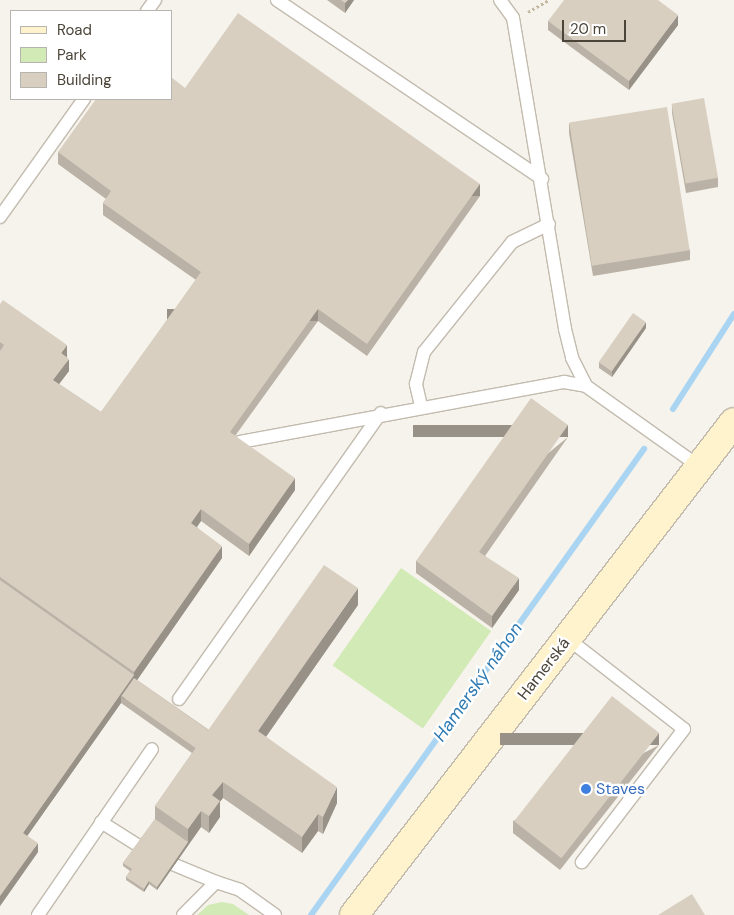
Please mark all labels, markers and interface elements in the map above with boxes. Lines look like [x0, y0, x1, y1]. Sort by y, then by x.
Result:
legend [10, 10, 172, 100]
scale bar [564, 10, 628, 42]
text: 20 m [570, 19, 606, 39]
text: Road [57, 20, 92, 40]
text: Park [57, 45, 87, 65]
text: Building [57, 70, 112, 90]
water label: Hamerský náhon [429, 618, 527, 746]
street label: Hamerská [514, 634, 574, 704]
place label: Staves [596, 779, 645, 799]
marker: Staves [580, 783, 592, 795]

